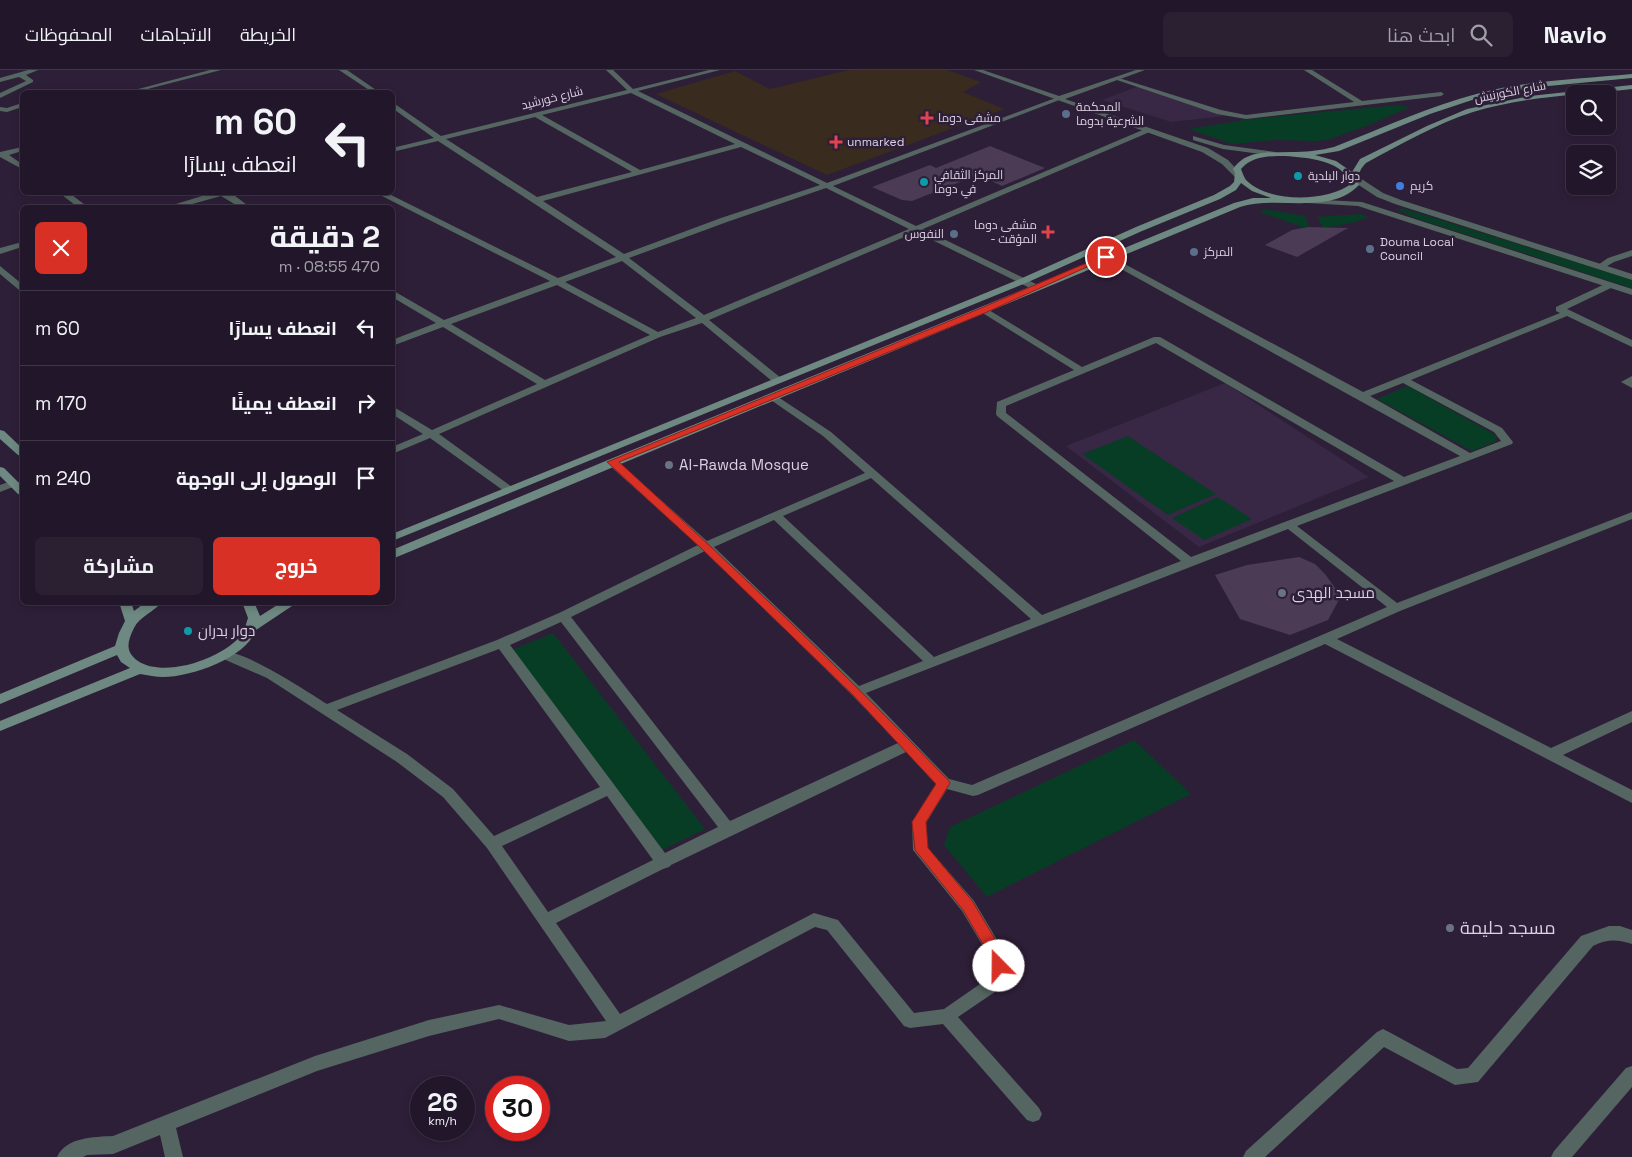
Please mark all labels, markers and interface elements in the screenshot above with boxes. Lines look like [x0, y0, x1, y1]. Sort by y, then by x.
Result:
search box [1163, 12, 1513, 57]
text: Navio [1543, 19, 1607, 50]
icon: search [1467, 21, 1495, 49]
text: المحفوظات [25, 23, 113, 46]
text: الاتجاهات [141, 23, 212, 46]
text: الخريطة [240, 23, 296, 46]
text: ابحث هنا [1387, 23, 1455, 48]
street label: شارع الكورنيش [1473, 77, 1547, 107]
street label: شارع خورشيد [520, 83, 585, 113]
map controls [1566, 85, 1616, 195]
button: search [1566, 85, 1616, 135]
place label: المحكمة الشرعية بدوما [1076, 99, 1144, 129]
text: 60 m [214, 100, 297, 144]
marker: المحكمة الشرعية بدوما [1060, 108, 1072, 120]
icon: left [315, 110, 380, 175]
place label: مشفى دوما [938, 110, 1001, 126]
marker: مشفى دوما [920, 111, 934, 125]
place label: unmarked [847, 134, 904, 150]
marker: unmarked [829, 135, 843, 149]
button: layers [1566, 145, 1616, 195]
text: انعطف يسارًا [183, 150, 297, 178]
place label: المركز الثقافي في دوما [934, 167, 1003, 199]
place label: دوار البلدية [1308, 168, 1360, 184]
marker: دوار البلدية [1292, 170, 1304, 182]
marker: المركز الثقافي في دوما [918, 176, 930, 188]
place label: كريم [1410, 178, 1433, 194]
marker: كريم [1394, 180, 1406, 192]
text: 2 دقيقة [270, 217, 380, 256]
place label: مشفى دوما - المؤقت [974, 217, 1037, 247]
button: close [35, 222, 87, 274]
marker: مشفى دوما - المؤقت [1041, 225, 1055, 239]
place label: النفوس [905, 226, 944, 242]
marker: النفوس [948, 228, 960, 240]
place label: Douma Local Council [1380, 234, 1454, 264]
pin [1085, 236, 1127, 278]
icon: arrive [1092, 243, 1120, 271]
marker: Douma Local Council [1364, 243, 1376, 255]
place label: المركز [1203, 244, 1233, 260]
marker: المركز [1188, 246, 1200, 258]
text: 470 m · 08:55 [279, 256, 380, 277]
icon: left [352, 314, 380, 342]
text: 60 m [35, 316, 80, 341]
text: انعطف يسارًا [229, 316, 337, 341]
icon: right [352, 389, 380, 417]
text: 170 m [35, 391, 87, 416]
text: انعطف يمينًا [231, 391, 337, 416]
place label: Al-Rawda Mosque [679, 455, 809, 474]
marker: Al-Rawda Mosque [663, 459, 675, 471]
icon: arrive [352, 464, 380, 492]
text: 240 m [35, 466, 91, 491]
text: الوصول إلى الوجهة [176, 466, 337, 491]
button: مشاركة [35, 537, 203, 595]
button: خروج [213, 537, 380, 595]
place label: مسجد الهدى [1292, 583, 1375, 603]
marker: مسجد الهدى [1276, 587, 1288, 599]
place label: دوار بدران [198, 621, 255, 641]
marker: دوار بدران [182, 625, 194, 637]
place label: مسجد حليمة [1460, 916, 1556, 939]
marker: مسجد حليمة [1444, 922, 1456, 934]
position arrow [972, 939, 1024, 991]
speed limit sign: 30 [485, 1076, 550, 1141]
text: 26 [427, 1086, 458, 1118]
text: km/h [428, 1113, 457, 1129]

